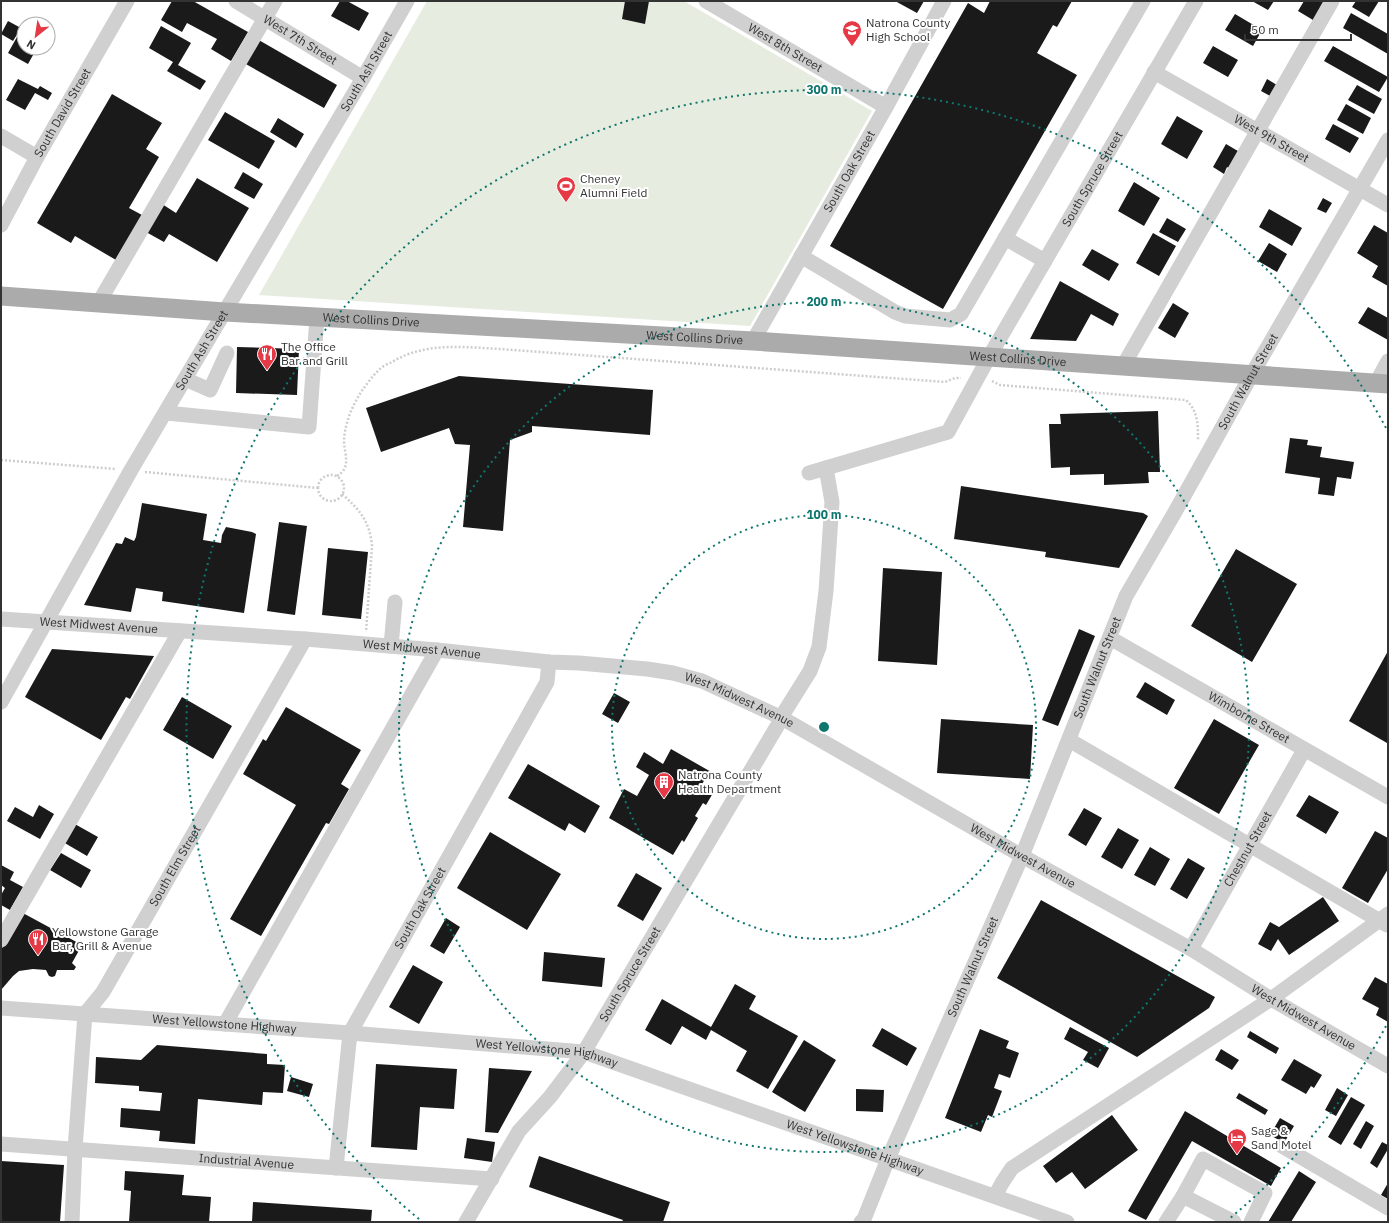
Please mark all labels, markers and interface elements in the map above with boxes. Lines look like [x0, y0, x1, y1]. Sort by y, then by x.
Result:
street label: West 7th Street [261, 11, 340, 68]
place label: Natrona County High School [866, 15, 950, 44]
north arrow [16, 16, 56, 56]
scale bar [1245, 16, 1351, 42]
street label: West 8th Street [746, 19, 826, 75]
school or university icon: Natrona County High School [841, 19, 863, 47]
text: 50 m [1251, 22, 1279, 37]
street label: South Ash Street [337, 28, 395, 114]
text: N [24, 37, 38, 53]
street label: South David Street [30, 65, 94, 160]
text: 300 m [806, 82, 842, 97]
street label: West 9th Street [1231, 111, 1312, 166]
street label: South Oak Street [820, 128, 878, 215]
street label: South Spruce Street [1058, 128, 1126, 229]
place label: Cheney Alumni Field [580, 171, 647, 200]
sports icon: Cheney Alumni Field [555, 175, 577, 203]
text: 200 m [806, 294, 842, 309]
street label: South Ash Street [172, 307, 231, 393]
street label: West Collins Drive [322, 309, 421, 330]
street label: West Collins Drive [646, 327, 744, 347]
street label: South Walnut Street [1214, 330, 1281, 432]
place label: The Office Bar and Grill [281, 339, 348, 368]
restaurant icon: The Office Bar and Grill [256, 343, 278, 371]
street label: West Collins Drive [969, 348, 1067, 369]
text: 100 m [806, 507, 842, 522]
street label: West Midwest Avenue [39, 614, 159, 636]
street label: South Walnut Street [1070, 614, 1124, 721]
street label: West Midwest Avenue [362, 636, 482, 662]
street label: West Midwest Avenue [683, 669, 797, 731]
street label: Wimborne Street [1206, 688, 1293, 746]
centre of rings [817, 720, 831, 734]
place label: Natrona County Health Department [678, 767, 781, 796]
building icon: Natrona County Health Department [653, 771, 675, 799]
street label: Chestnut Street [1220, 808, 1275, 889]
street label: West Midwest Avenue [968, 820, 1079, 891]
street label: South Elm Street [146, 823, 204, 909]
street label: South Oak Street [391, 864, 449, 951]
street label: South Walnut Street [944, 914, 1001, 1019]
place label: Yellowstone Garage Bar, Grill & Avenue [52, 924, 159, 953]
street label: South Spruce Street [596, 924, 664, 1024]
restaurant icon: Yellowstone Garage Bar, Grill & Avenue [27, 928, 49, 956]
street label: West Midwest Avenue [1249, 981, 1359, 1053]
street label: West Yellowstone Highway [152, 1011, 297, 1036]
street label: West Yellowstone Highway [475, 1035, 620, 1070]
street label: West Yellowstone Highway [785, 1116, 926, 1178]
place label: Sage & Sand Motel [1251, 1123, 1311, 1152]
hotel icon: Sage & Sand Motel [1226, 1127, 1248, 1155]
street label: Industrial Avenue [198, 1150, 295, 1172]

